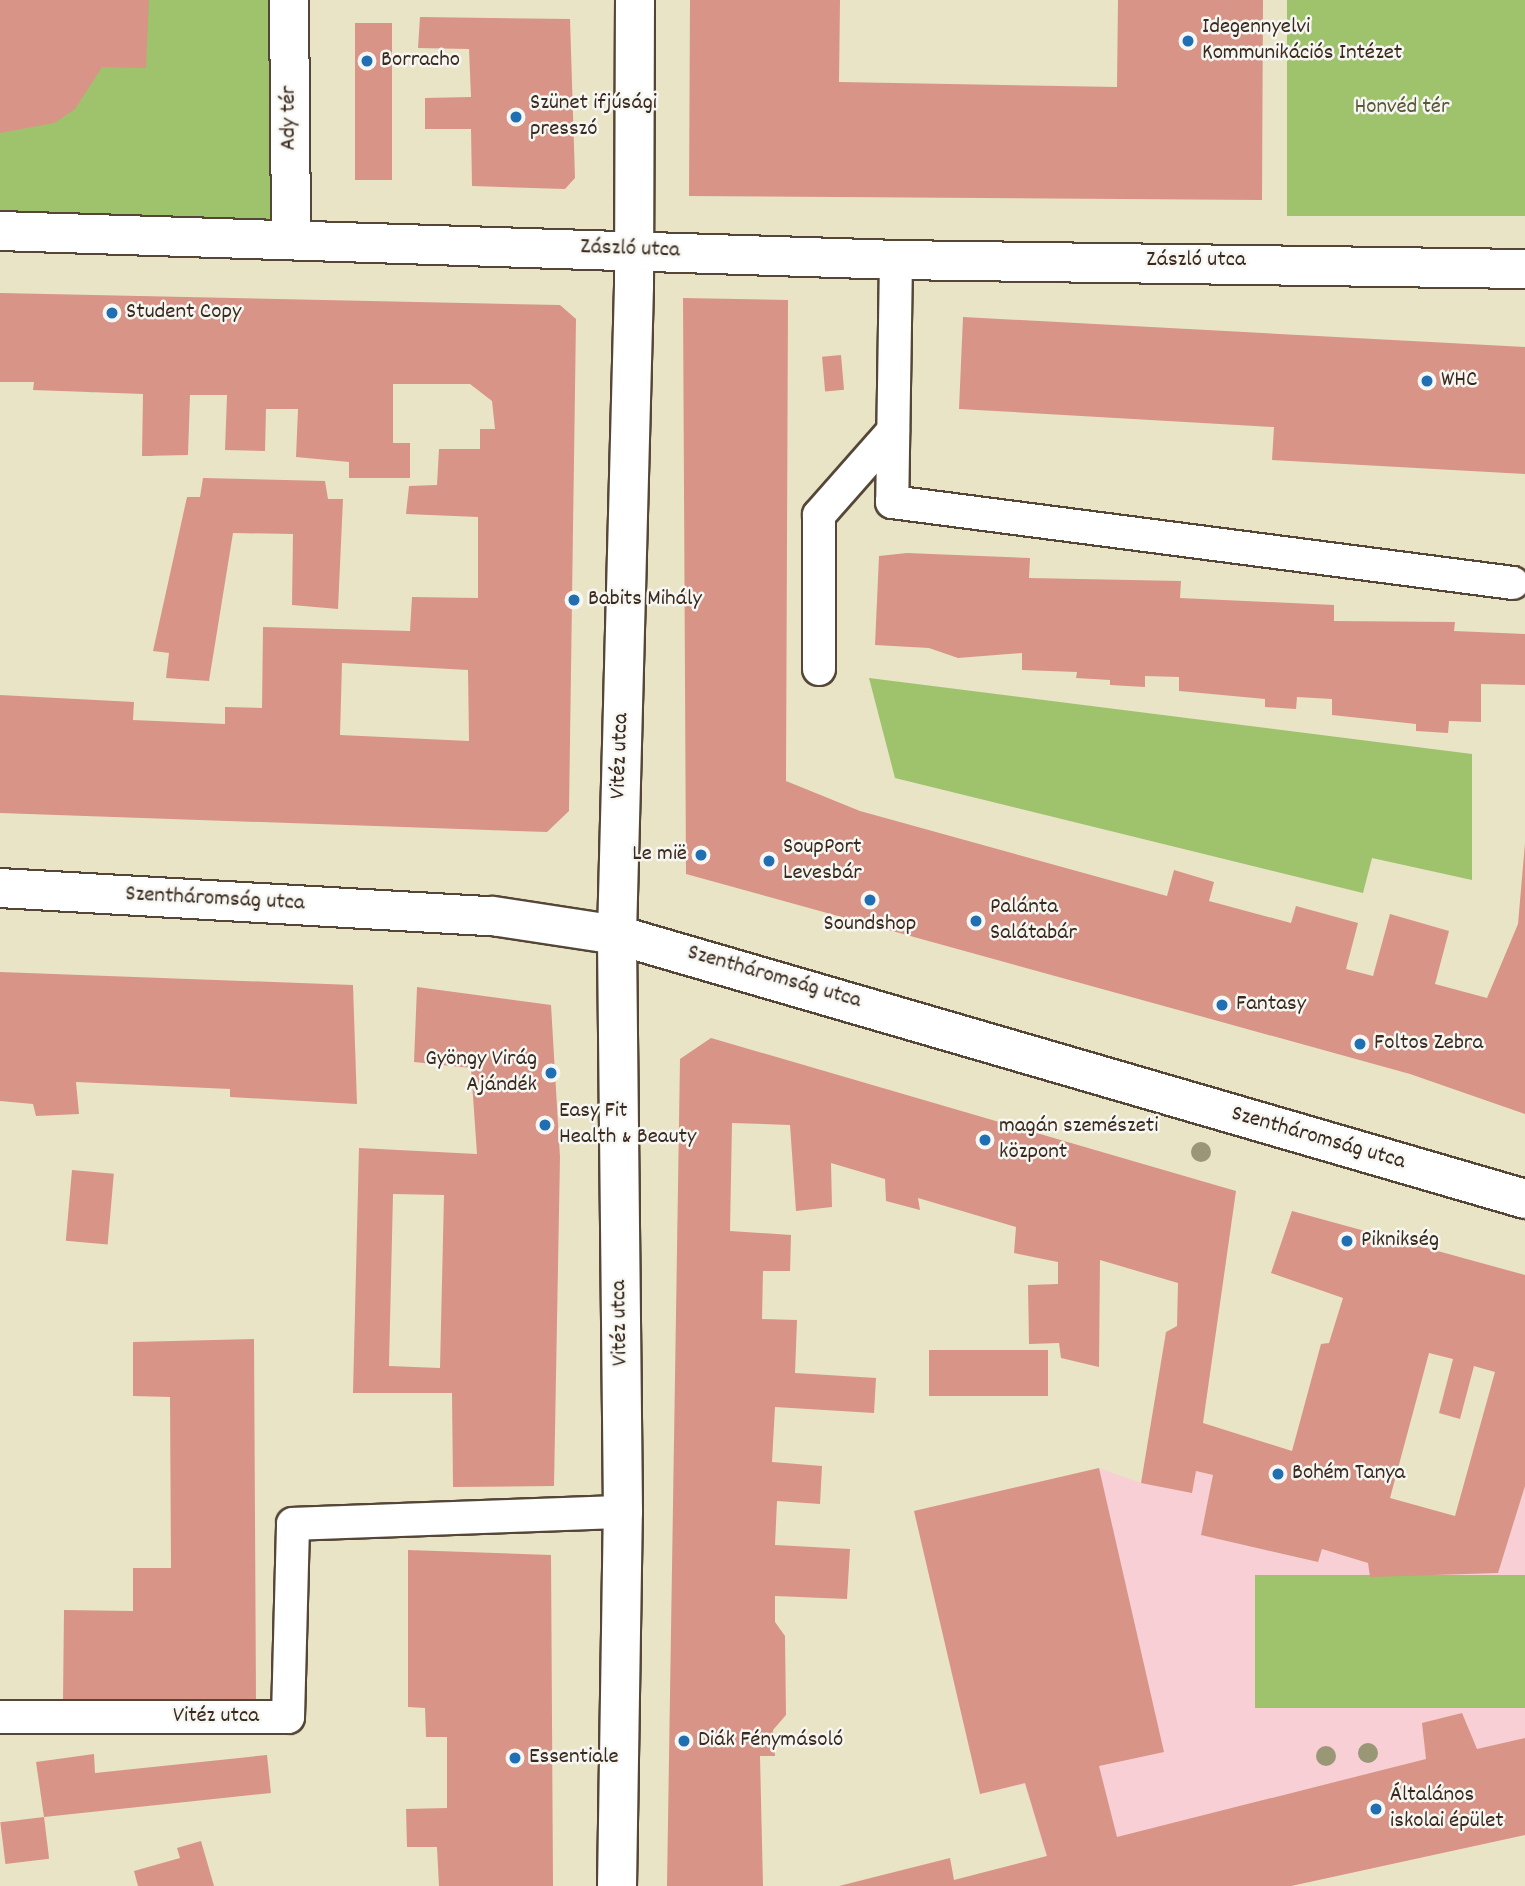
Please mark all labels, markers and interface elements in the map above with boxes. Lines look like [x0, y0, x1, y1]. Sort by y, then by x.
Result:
place label: Idegennyelvi Kommunikációs Intézet [1202, 14, 1402, 68]
marker: Idegennyelvi Kommunikációs Intézet [1180, 33, 1196, 49]
place label: Borracho [381, 47, 460, 75]
marker: Borracho [359, 53, 375, 69]
street label: Ady tér [276, 86, 304, 150]
place label: Szünet ifjúsági presszó [530, 90, 657, 144]
park label: Honvéd tér [1354, 94, 1450, 122]
marker: Szünet ifjúsági presszó [508, 109, 524, 125]
street label: Zászló utca [580, 234, 680, 266]
street label: Zászló utca [1146, 247, 1246, 275]
place label: Student Copy [126, 299, 241, 327]
marker: Student Copy [104, 305, 120, 321]
place label: WHC [1441, 367, 1477, 395]
marker: WHC [1419, 373, 1435, 389]
place label: Babits Mihály [588, 586, 702, 614]
marker: Babits Mihály [566, 592, 582, 608]
street label: Vitéz utca [606, 712, 636, 800]
place label: SoupPort Levesbár [783, 834, 862, 888]
place label: Le mië [632, 841, 687, 869]
marker: Le mië [693, 847, 709, 863]
marker: SoupPort Levesbár [761, 853, 777, 869]
street label: Szentháromság utca [125, 882, 305, 918]
marker: Soundshop [862, 892, 878, 908]
place label: Palánta Salátabár [990, 894, 1077, 948]
place label: Soundshop [824, 911, 916, 939]
marker: Palánta Salátabár [968, 913, 984, 929]
street label: Szentháromság utca [684, 940, 864, 1016]
place label: Fantasy [1236, 991, 1306, 1019]
marker: Fantasy [1214, 997, 1230, 1013]
place label: Foltos Zebra [1374, 1030, 1483, 1058]
marker: Foltos Zebra [1352, 1036, 1368, 1052]
place label: Gyöngy Virág Ajándék [425, 1046, 537, 1100]
marker: Gyöngy Virág Ajándék [543, 1065, 559, 1081]
place label: Easy Fit Health & Beauty [559, 1098, 696, 1152]
street label: Szentháromság utca [1228, 1101, 1408, 1177]
place label: magán szemészeti központ [999, 1113, 1159, 1167]
marker: Easy Fit Health & Beauty [537, 1117, 553, 1133]
marker: magán szemészeti központ [977, 1132, 993, 1148]
place label: Piknikség [1361, 1227, 1439, 1255]
marker: Piknikség [1339, 1233, 1355, 1249]
street label: Vitéz utca [606, 1280, 636, 1366]
place label: Bohém Tanya [1292, 1460, 1405, 1488]
marker: Bohém Tanya [1270, 1466, 1286, 1482]
street label: Vitéz utca [173, 1703, 259, 1731]
place label: Diák Fénymásoló [698, 1727, 843, 1755]
marker: Diák Fénymásoló [676, 1733, 692, 1749]
place label: Essentiale [529, 1744, 619, 1772]
marker: Essentiale [507, 1750, 523, 1766]
place label: Általános iskolai épület [1390, 1782, 1504, 1836]
marker: Általános iskolai épület [1368, 1801, 1384, 1817]

